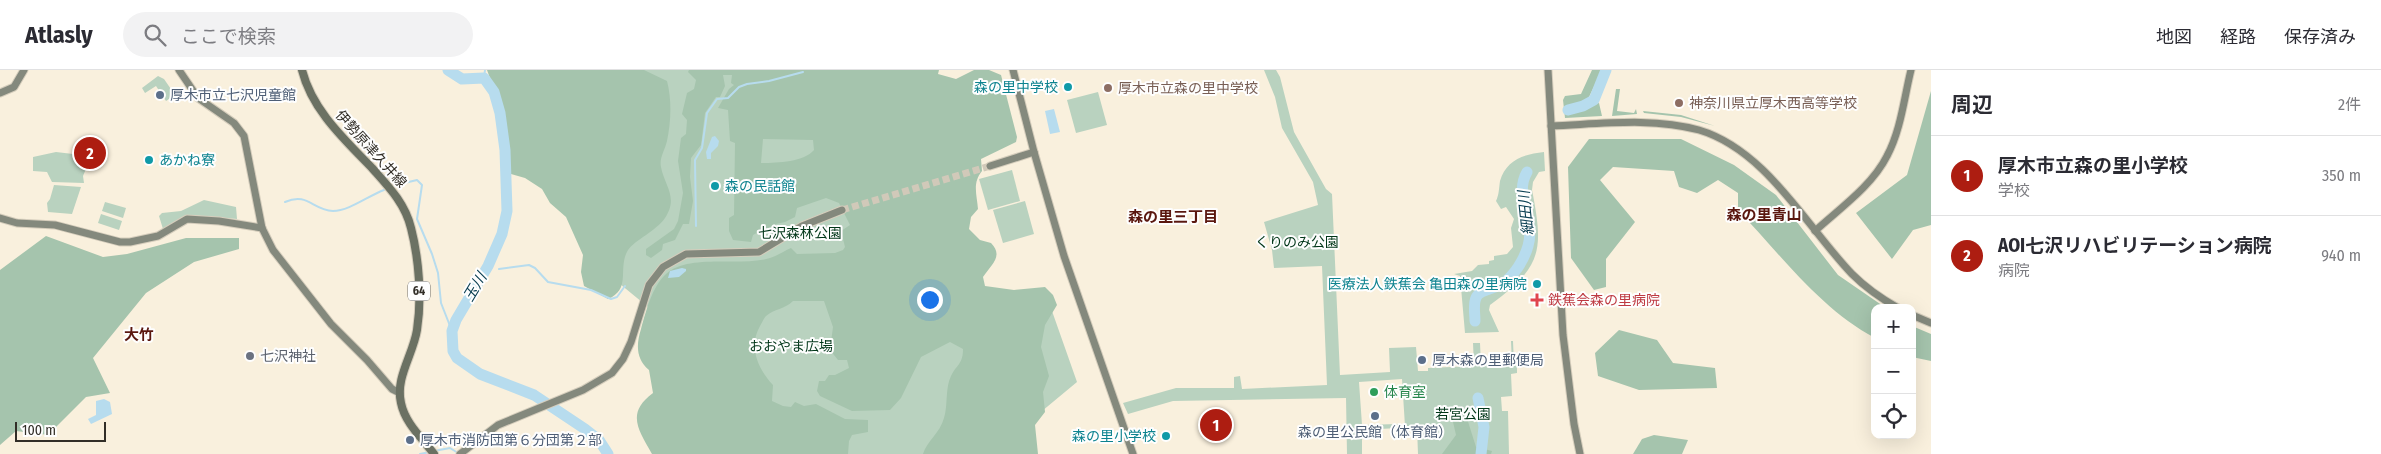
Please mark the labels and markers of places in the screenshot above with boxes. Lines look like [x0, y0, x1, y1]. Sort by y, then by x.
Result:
place label: 森の里中学校 [974, 79, 1058, 96]
place label: 厚木市立森の里中学校 [1118, 80, 1258, 97]
marker: 森の里中学校 [1062, 81, 1074, 93]
marker: 厚木市立森の里中学校 [1102, 82, 1114, 94]
place label: 厚木市立七沢児童館 [170, 87, 296, 104]
marker: 厚木市立七沢児童館 [154, 89, 166, 101]
place label: 神奈川県立厚木西高等学校 [1689, 95, 1857, 112]
marker: 神奈川県立厚木西高等学校 [1673, 97, 1685, 109]
pin: 2 [74, 134, 106, 172]
place label: あかね寮 [159, 152, 215, 169]
marker: あかね寮 [143, 154, 155, 166]
place label: 森の民話館 [725, 178, 795, 195]
marker: 森の民話館 [709, 180, 721, 192]
place label: 医療法人鉄蕉会 亀田森の里病院 [1328, 276, 1527, 293]
marker: 医療法人鉄蕉会 亀田森の里病院 [1531, 278, 1543, 290]
place label: 鉄蕉会森の里病院 [1548, 292, 1660, 309]
marker: 鉄蕉会森の里病院 [1530, 293, 1544, 307]
place label: 七沢神社 [260, 348, 316, 365]
marker: 七沢神社 [244, 350, 256, 362]
place label: 厚木森の里郵便局 [1432, 352, 1544, 369]
marker: 厚木森の里郵便局 [1416, 354, 1428, 366]
place label: 体育室 [1384, 384, 1426, 401]
marker: 体育室 [1368, 386, 1380, 398]
pin: 1 [1200, 406, 1232, 444]
marker: 森の里公民館（体育館） [1369, 410, 1381, 422]
place label: 森の里公民館（体育館） [1298, 424, 1452, 441]
place label: 森の里小学校 [1072, 428, 1156, 445]
marker: 森の里小学校 [1160, 430, 1172, 442]
place label: 厚木市消防団第６分団第２部 [420, 432, 602, 449]
marker: 厚木市消防団第６分団第２部 [404, 434, 416, 446]

